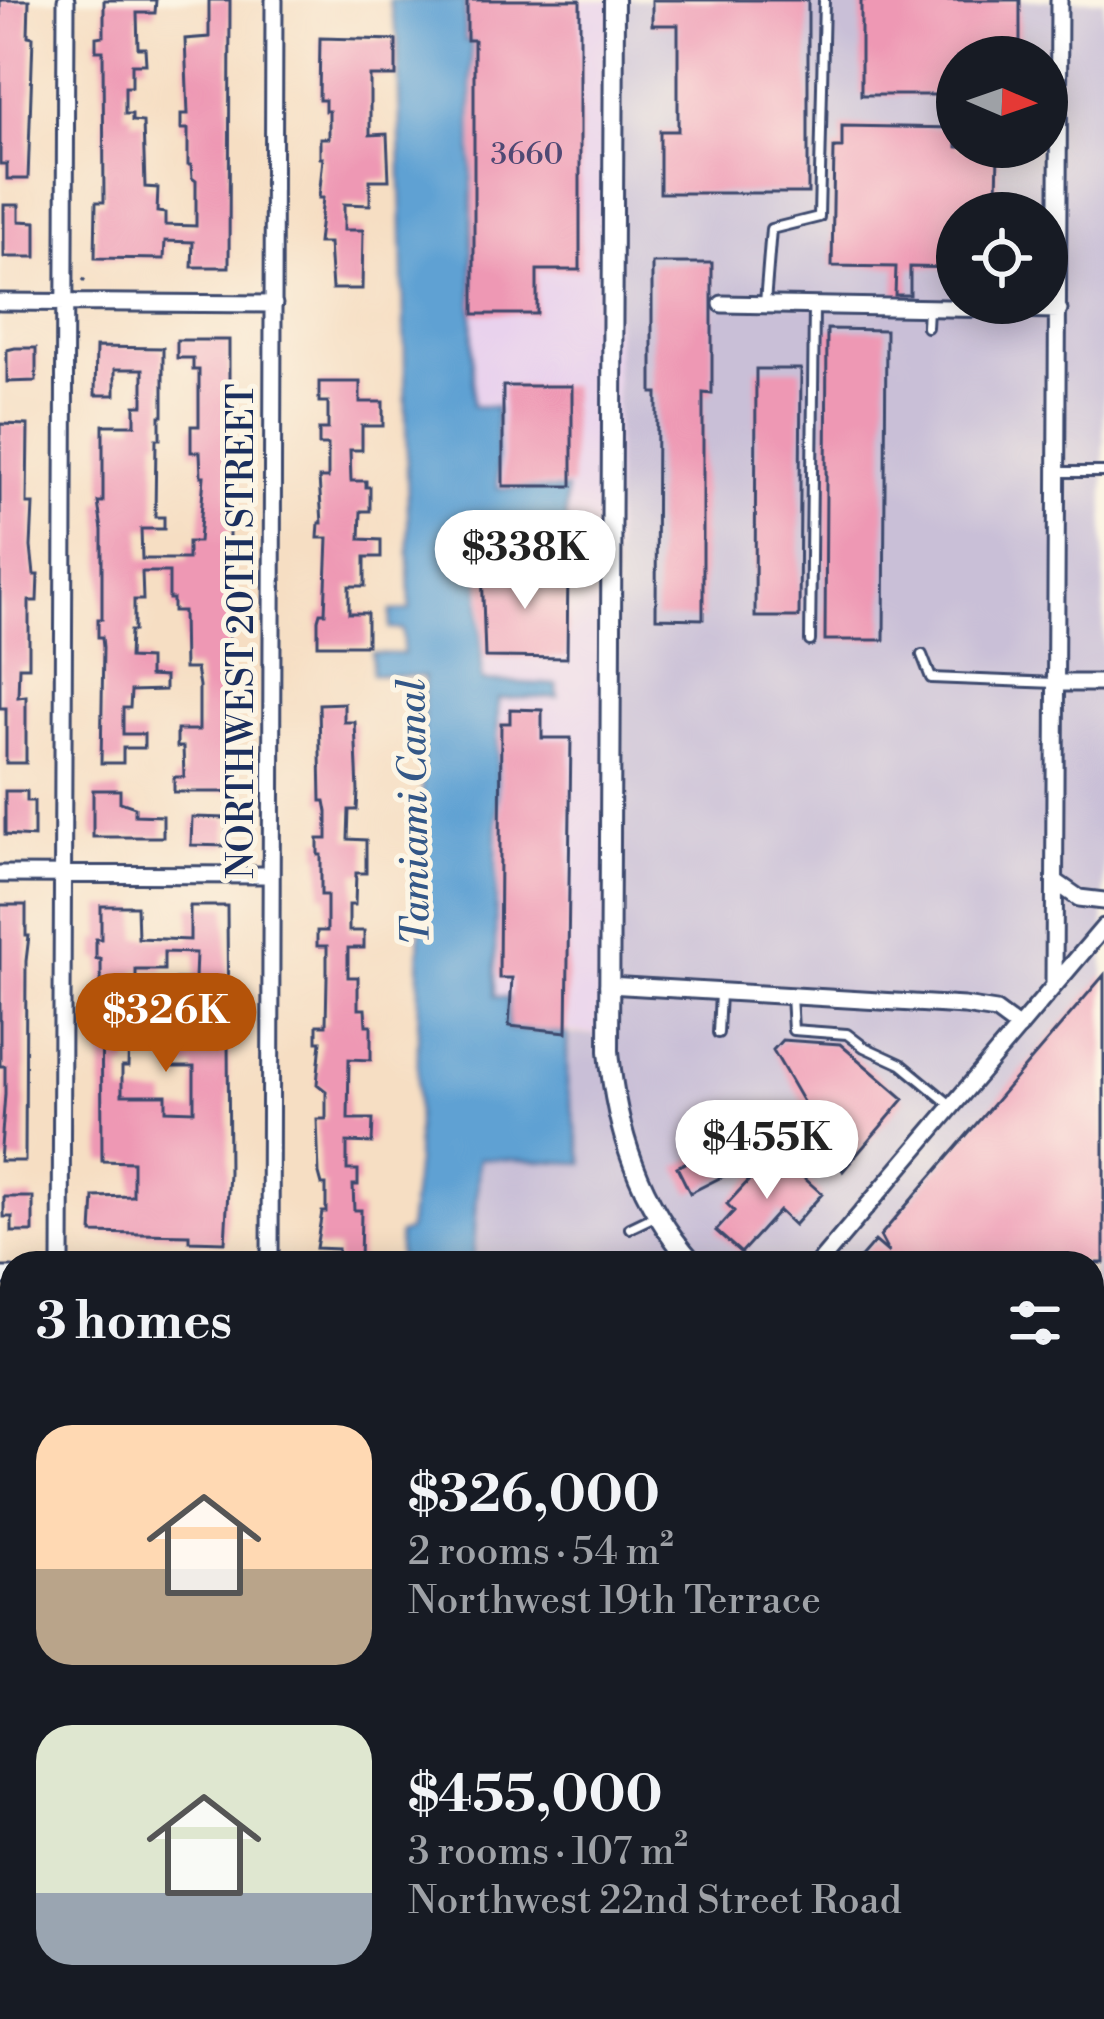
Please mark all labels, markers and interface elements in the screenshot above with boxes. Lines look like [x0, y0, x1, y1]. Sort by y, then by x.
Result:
north arrow [936, 36, 1068, 168]
map controls [936, 36, 1068, 324]
house number: 3660 [491, 136, 563, 174]
button: locate [936, 192, 1068, 324]
street label: NORTHWEST 20TH STREET [220, 383, 265, 879]
pin: $338K [441, 510, 609, 612]
text: $338K [462, 524, 588, 573]
water label: Tamiami Canal [388, 678, 442, 946]
pin: $326K [82, 973, 250, 1075]
text: $326K [102, 987, 230, 1036]
pin: $455K [683, 1100, 851, 1202]
text: $455K [702, 1114, 832, 1163]
icon: filters [1002, 1290, 1068, 1356]
text: 3 homes [36, 1291, 232, 1355]
text: $326,000 [408, 1464, 660, 1528]
icon: home [132, 1473, 276, 1617]
text: 2 rooms · 54 m² [408, 1528, 674, 1577]
text: Northwest 19th Terrace [408, 1577, 821, 1626]
text: $455,000 [408, 1764, 663, 1828]
icon: home [132, 1773, 276, 1917]
text: 3 rooms · 107 m² [408, 1828, 688, 1877]
text: Northwest 22nd Street Road [408, 1877, 902, 1926]

